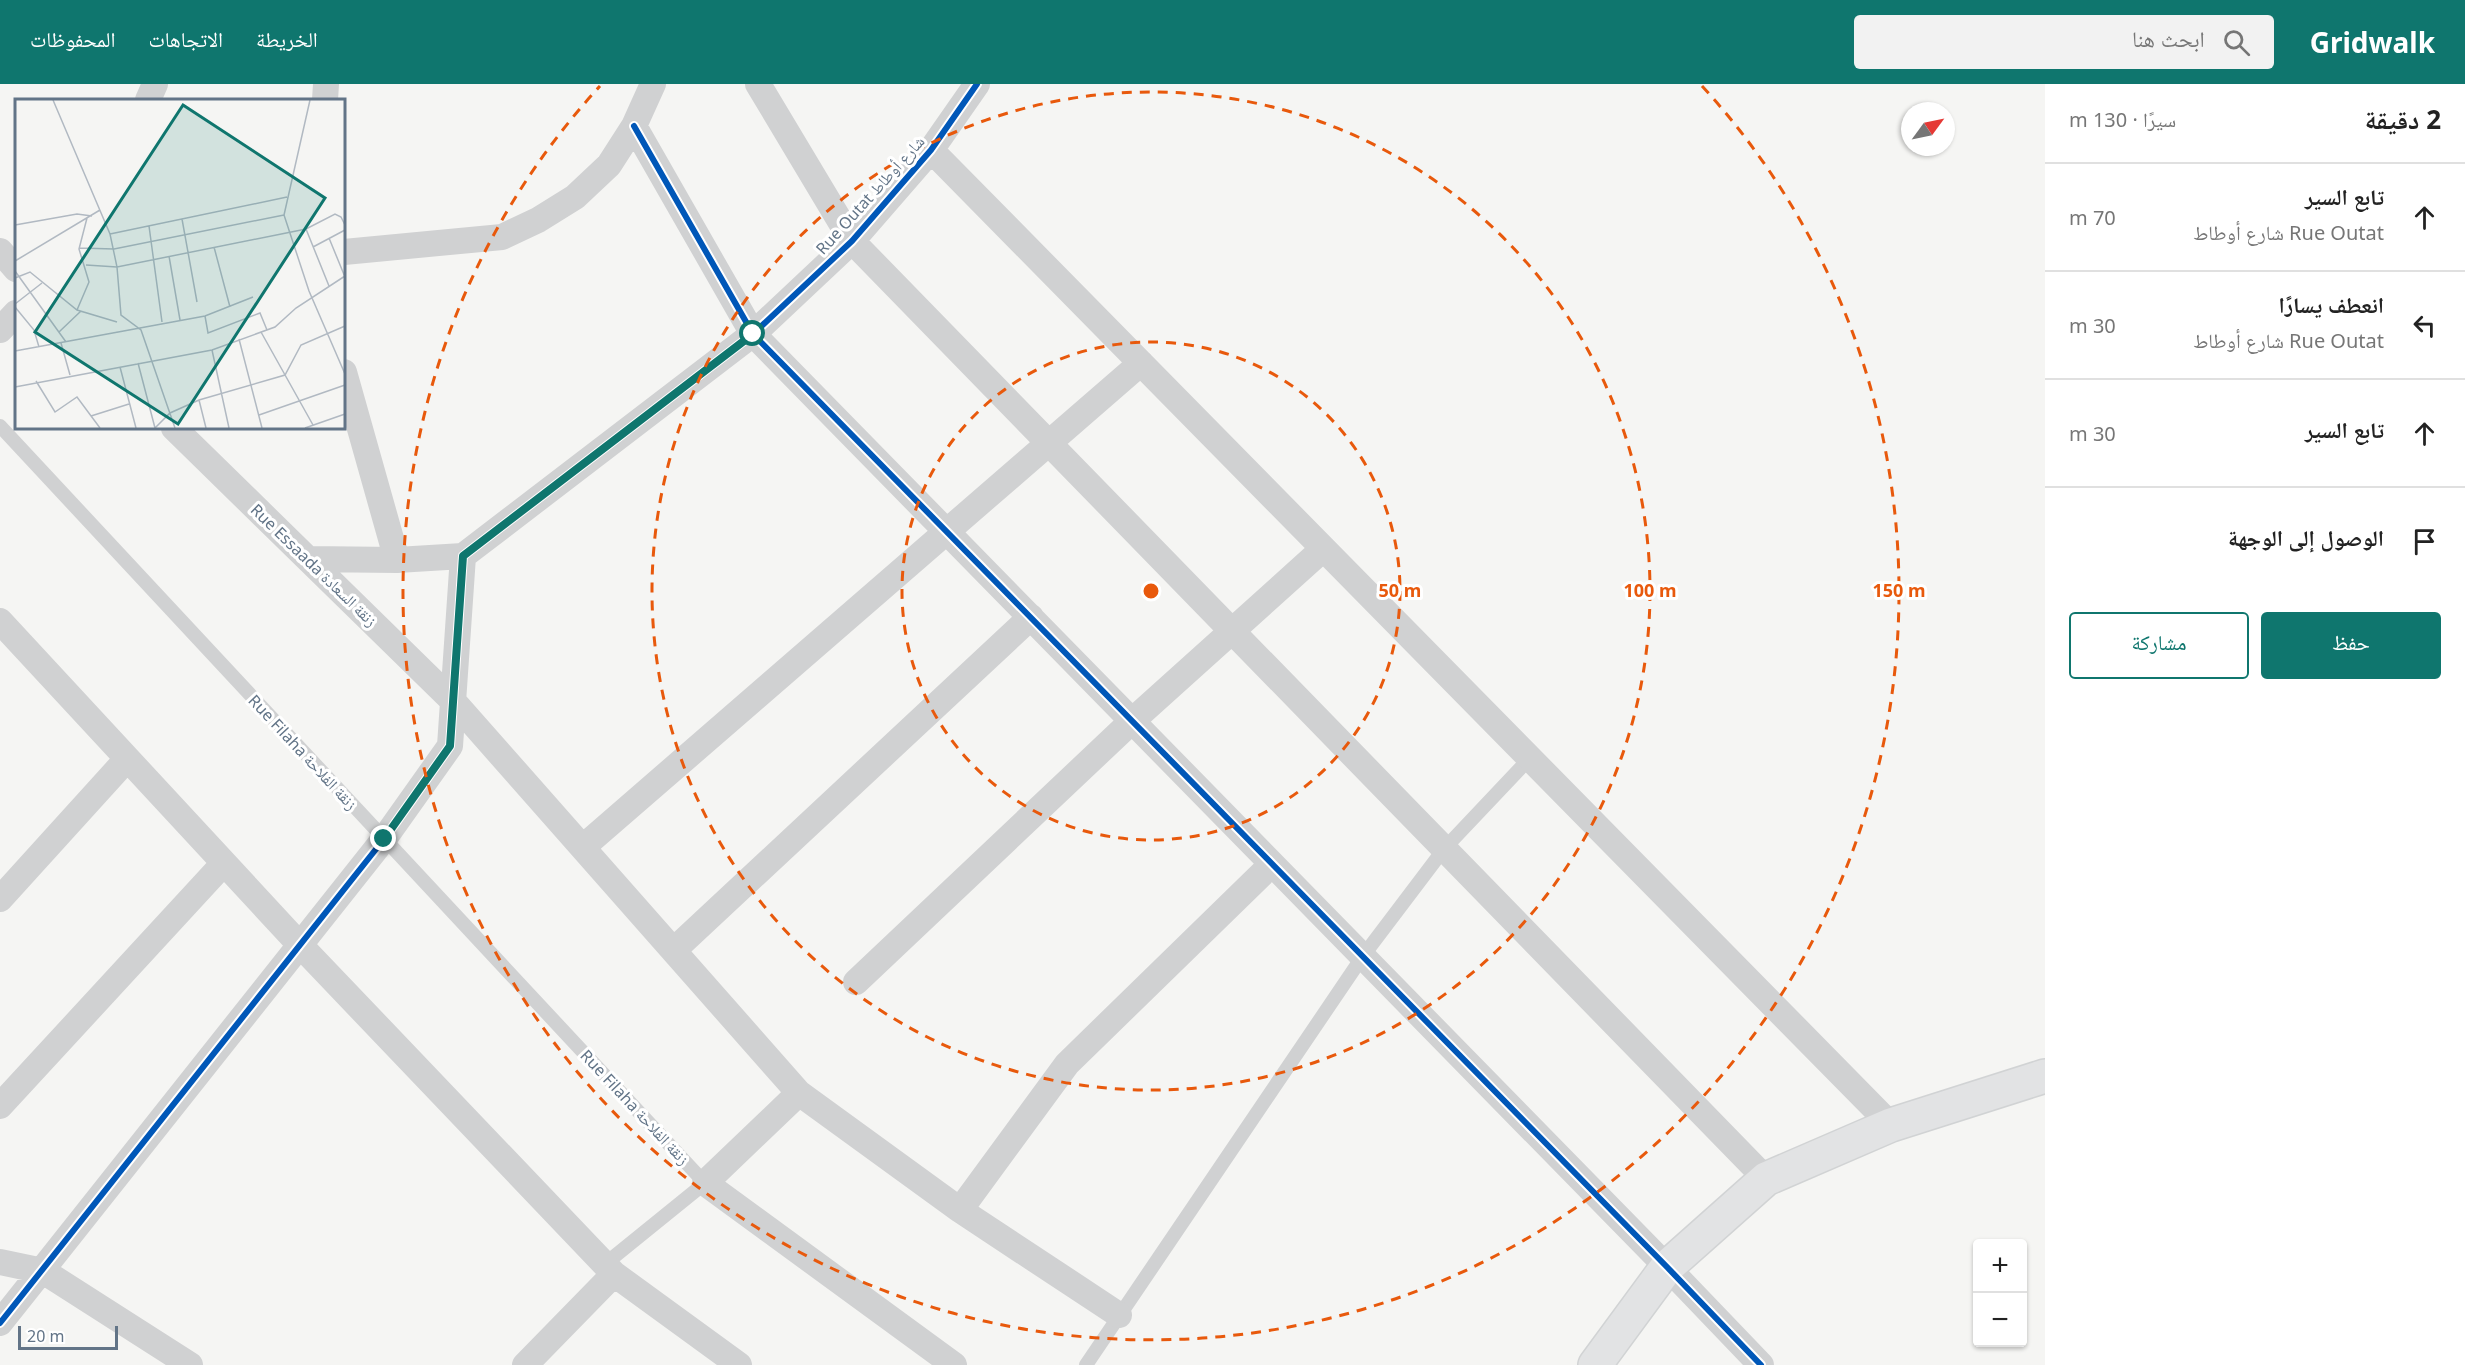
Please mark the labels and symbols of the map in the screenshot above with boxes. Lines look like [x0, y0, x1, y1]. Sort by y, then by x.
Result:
inset map [15, 99, 345, 429]
north arrow [1901, 102, 1955, 156]
street label: Rue Outat شارع أوطاط [811, 131, 929, 259]
route start [739, 320, 765, 346]
street label: Rue Essaada زنقة السعادة [246, 499, 382, 631]
text: 50 m [1379, 578, 1421, 602]
text: 100 m [1623, 578, 1677, 602]
text: 150 m [1872, 578, 1926, 602]
centre of rings [1141, 581, 1161, 601]
street label: Rue Filaha زنقة الفلاحة [244, 690, 362, 814]
route end [370, 825, 396, 851]
street label: Rue Filaha زنقة الفلاحة [576, 1045, 694, 1169]
scale bar [18, 1323, 118, 1350]

